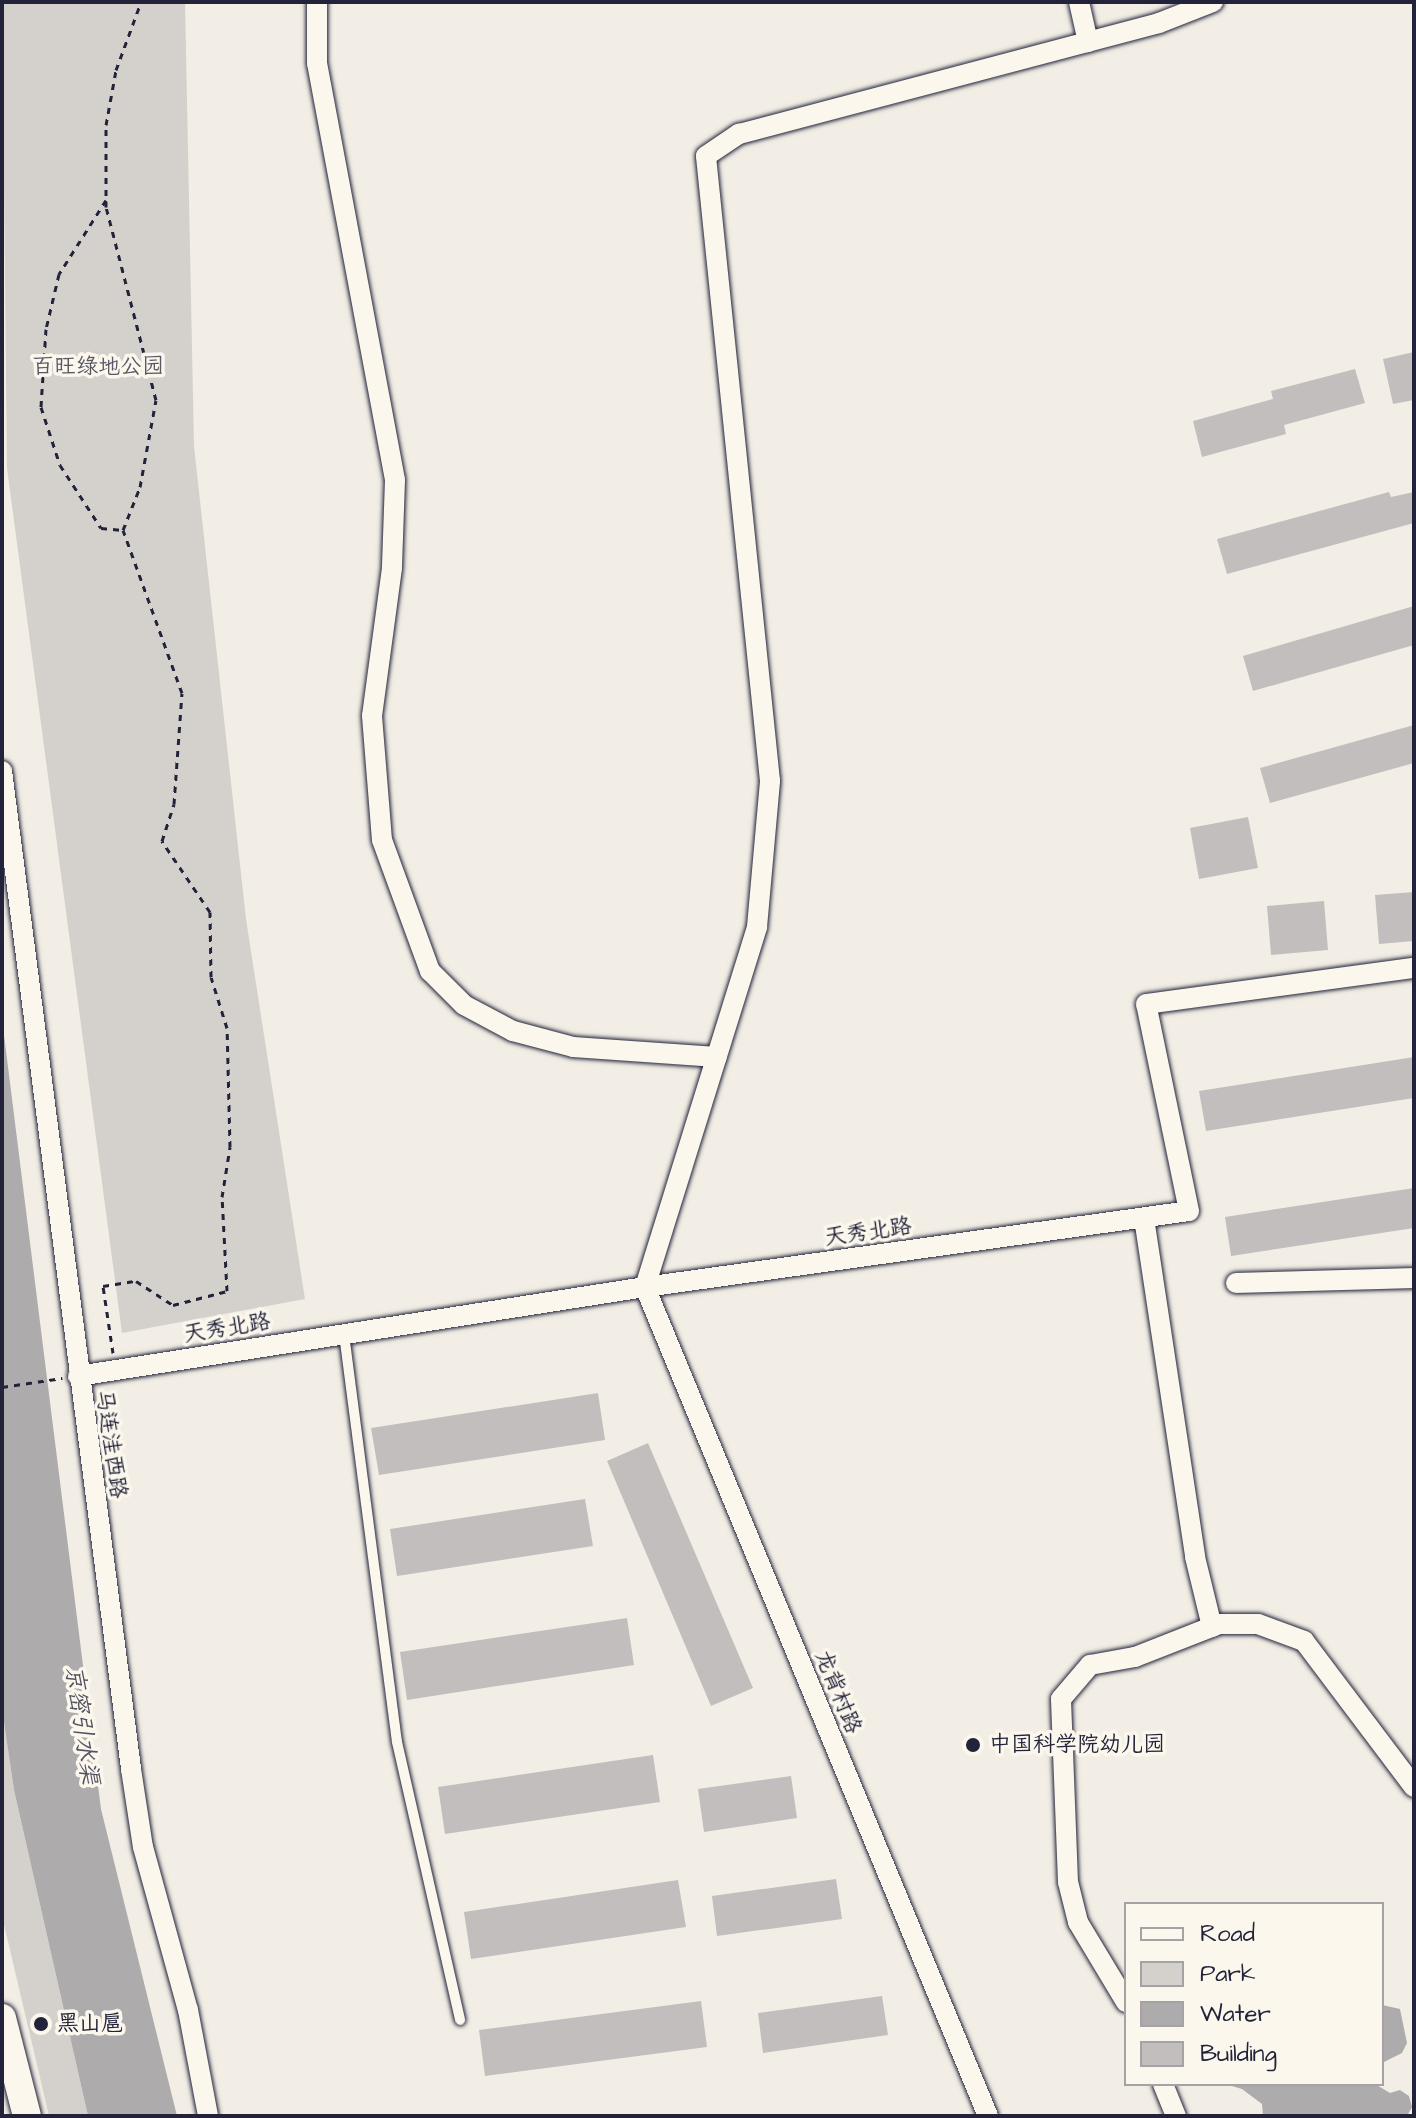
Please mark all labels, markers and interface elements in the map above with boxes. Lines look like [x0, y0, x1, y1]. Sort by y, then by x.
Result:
park label: 百旺绿地公园 [32, 354, 164, 380]
street label: 天秀北路 [823, 1213, 913, 1251]
street label: 天秀北路 [181, 1308, 273, 1348]
street label: 马连洼西路 [90, 1388, 132, 1500]
street label: 龙背村路 [809, 1646, 867, 1738]
water label: 京密引水渠 [58, 1664, 104, 1786]
place label: 中国科学院幼儿园 [989, 1732, 1165, 1758]
marker: 中国科学院幼儿园 [964, 1736, 982, 1754]
legend [1124, 1902, 1384, 2086]
text: Road [1200, 1917, 1255, 1951]
text: Park [1200, 1957, 1256, 1991]
text: Water [1200, 1997, 1271, 2031]
place label: 黑山扈 [57, 2011, 123, 2037]
marker: 黑山扈 [32, 2015, 50, 2033]
text: Building [1200, 2037, 1277, 2071]

